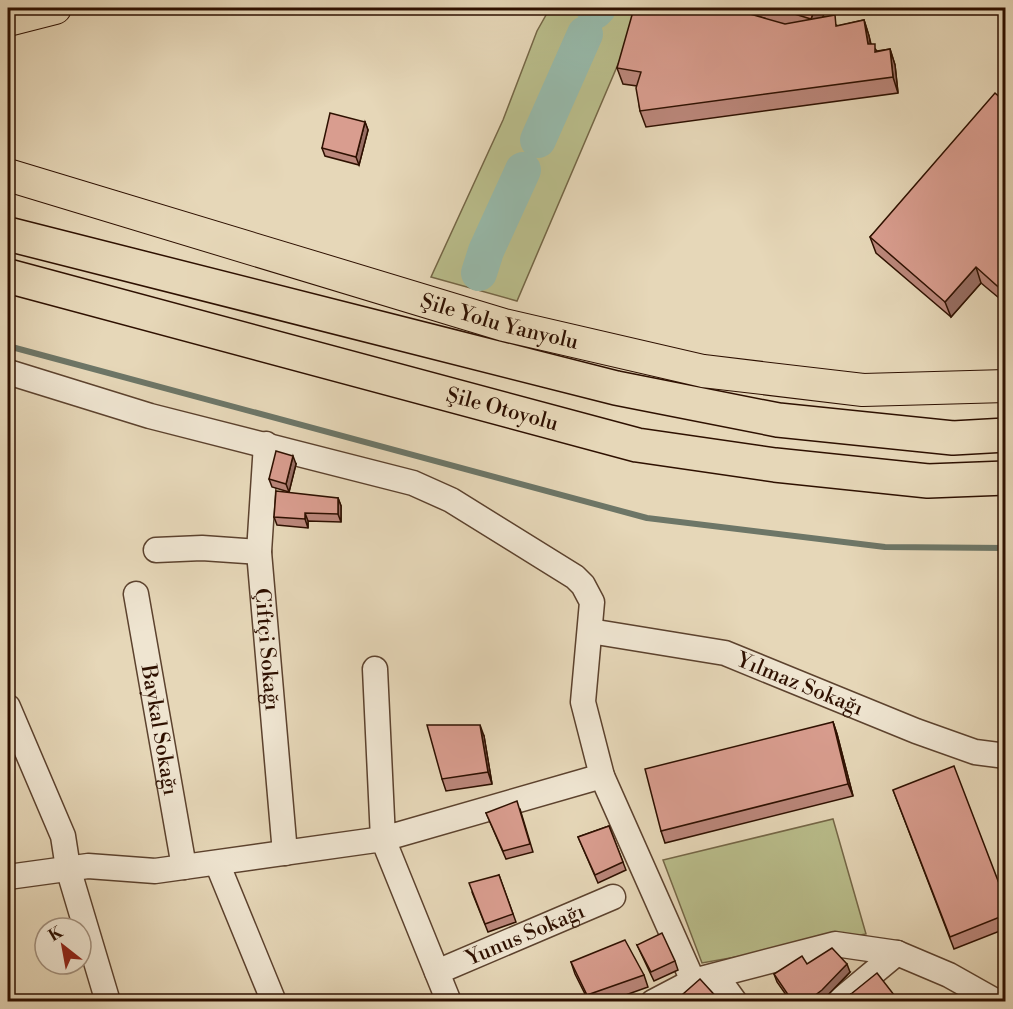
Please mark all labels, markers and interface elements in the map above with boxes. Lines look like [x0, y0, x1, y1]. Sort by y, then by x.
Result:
street label: Şile Yolu Yanyolu [417, 289, 581, 356]
street label: Şile Otoyolu [443, 382, 561, 437]
street label: Çiftçi Sokağı [248, 587, 285, 712]
street label: Yılmaz Sokağı [732, 647, 867, 722]
street label: Baykal Sokağı [134, 662, 183, 798]
street label: Yunus Sokağı [462, 899, 589, 972]
north arrow [33, 916, 93, 976]
text: K [45, 922, 67, 946]

